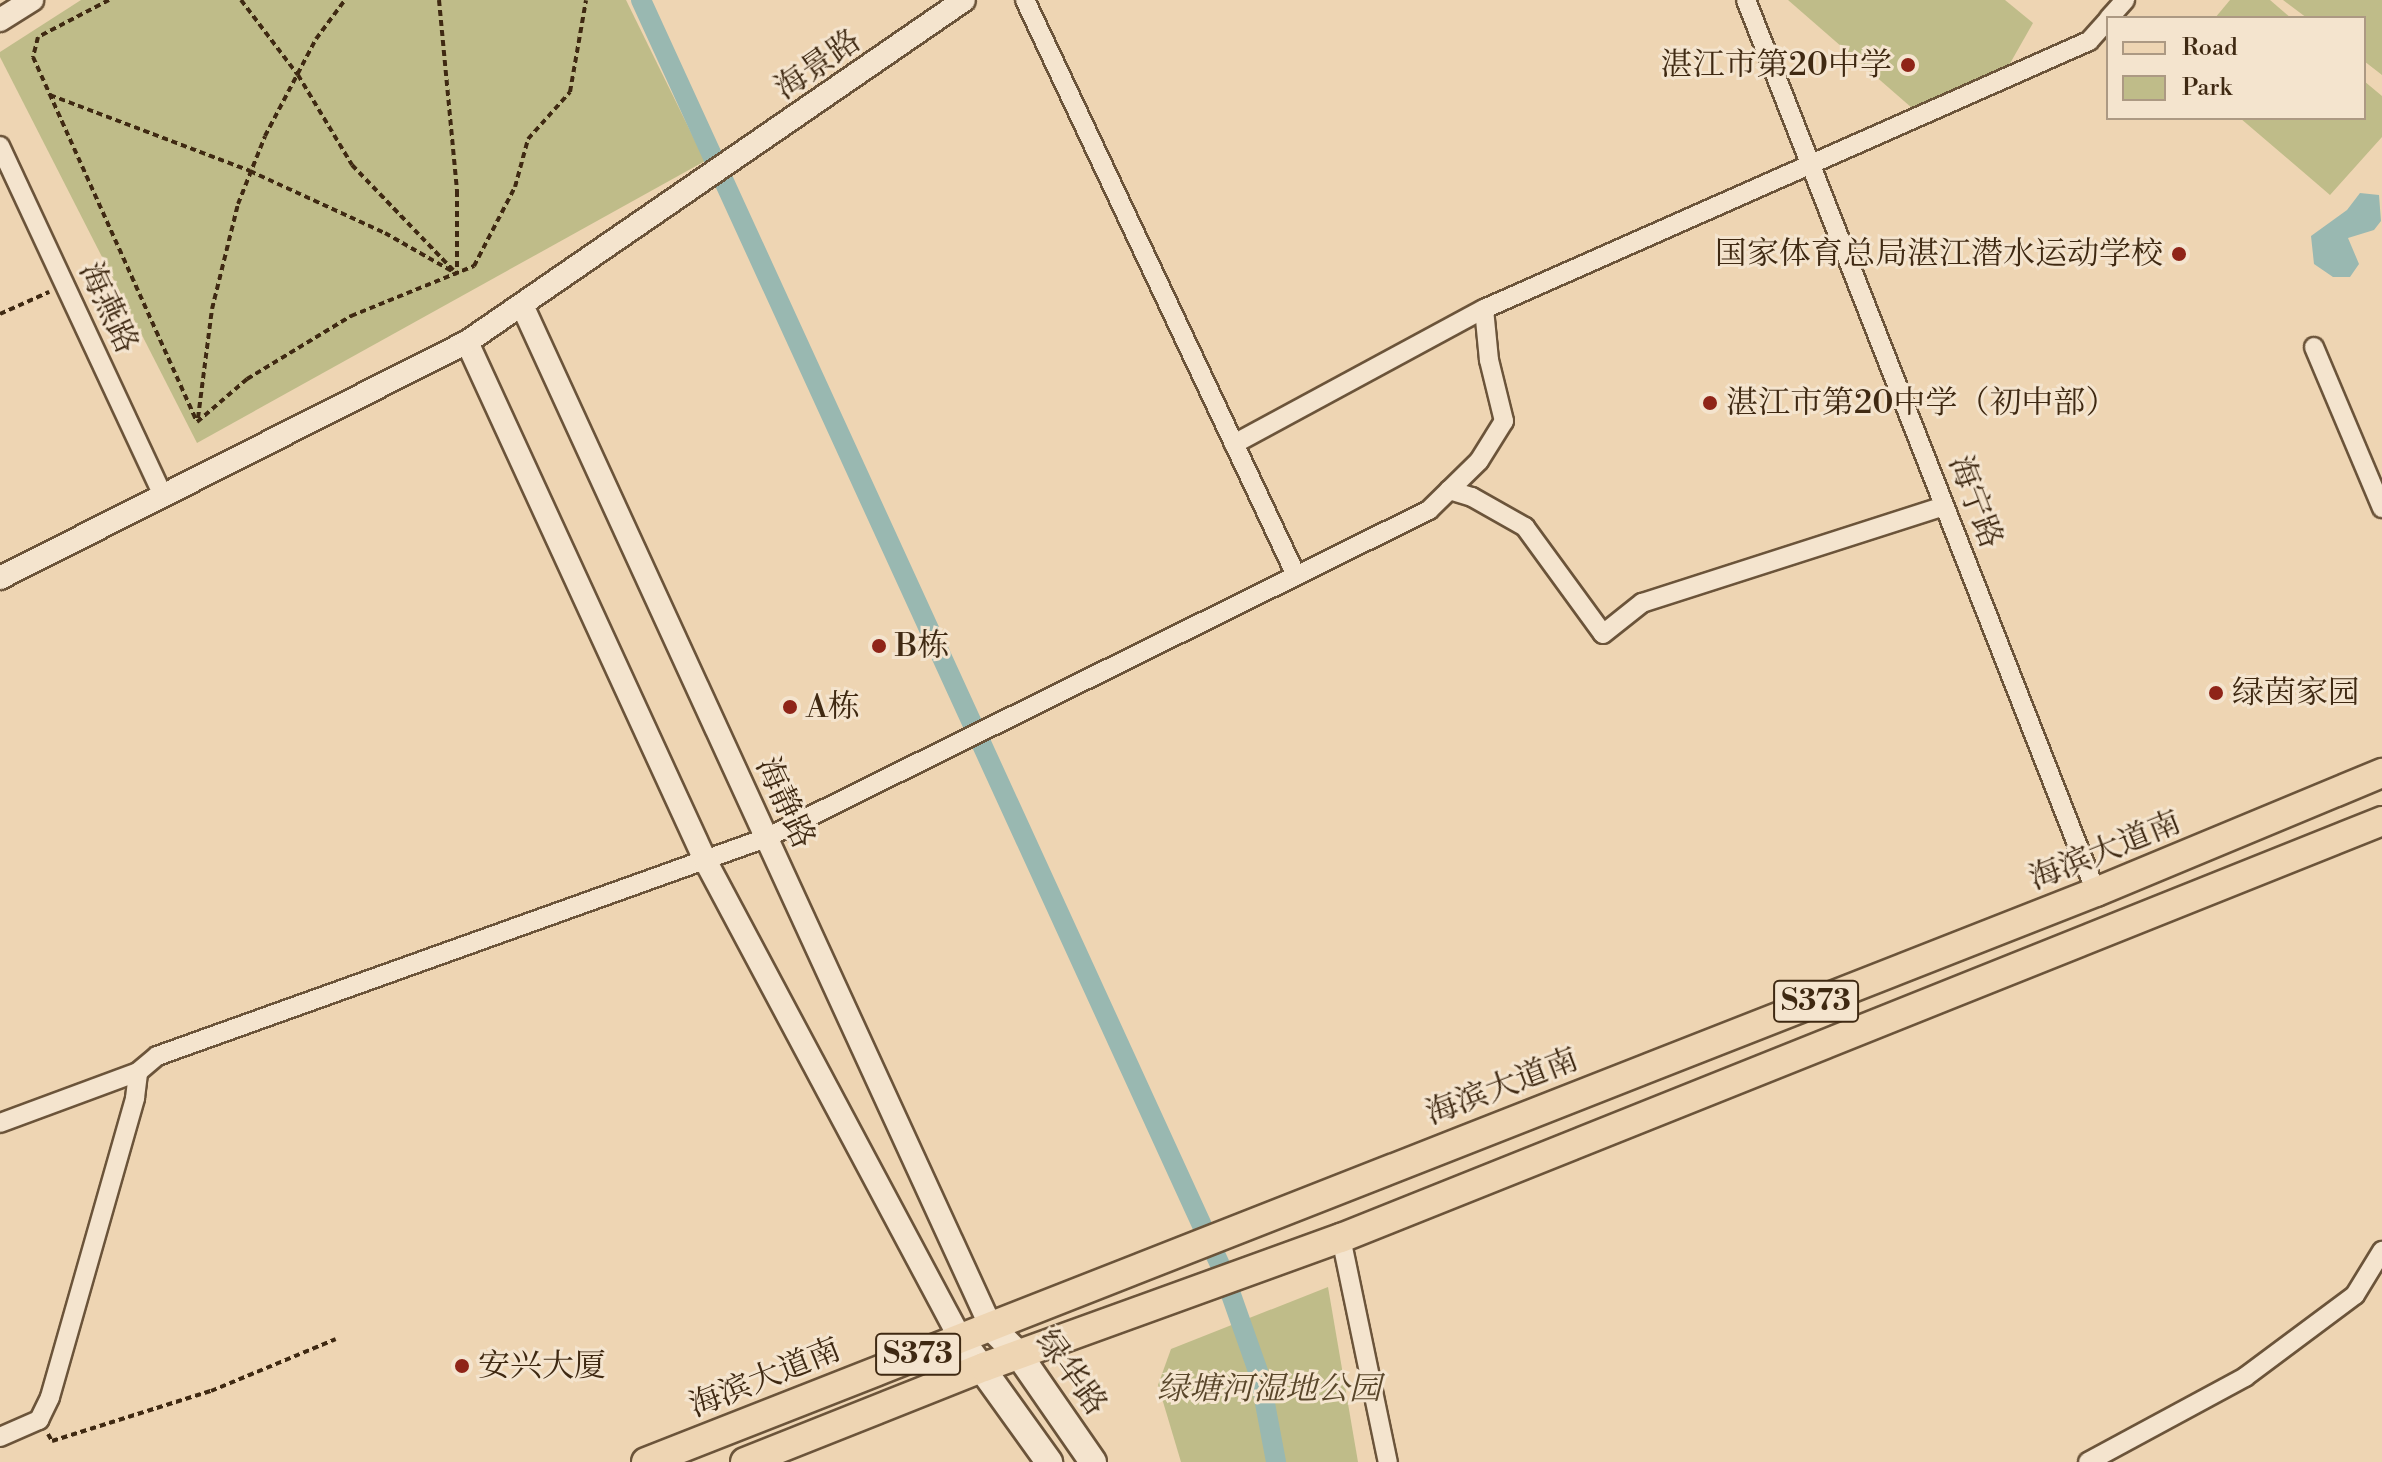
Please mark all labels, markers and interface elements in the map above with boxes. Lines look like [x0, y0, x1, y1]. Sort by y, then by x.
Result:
legend [2106, 16, 2366, 120]
street label: 海景路 [768, 22, 868, 108]
text: Road [2182, 33, 2238, 63]
place label: 湛江市第20中学 [1661, 46, 1892, 84]
marker: 湛江市第20中学 [1899, 56, 1917, 74]
text: Park [2182, 73, 2232, 103]
place label: 国家体育总局湛江潜水运动学校 [1715, 235, 2163, 273]
marker: 国家体育总局湛江潜水运动学校 [2170, 245, 2188, 263]
street label: 海燕路 [70, 256, 146, 360]
place label: 湛江市第20中学（初中部） [1726, 384, 2117, 422]
marker: 湛江市第20中学（初中部） [1701, 394, 1719, 412]
street label: 海宁路 [1940, 450, 2010, 554]
place label: B栋 [895, 627, 949, 665]
marker: B栋 [870, 637, 888, 655]
place label: 绿茵家园 [2232, 674, 2360, 712]
marker: 绿茵家园 [2207, 684, 2225, 702]
place label: A栋 [806, 688, 860, 726]
marker: A栋 [781, 698, 799, 716]
street label: 海静路 [747, 751, 823, 855]
street label: 海滨大道南 [2024, 803, 2186, 899]
road number: S373 [1772, 975, 1860, 1027]
street label: 海滨大道南 [1420, 1040, 1584, 1134]
street label: 绿华路 [1027, 1323, 1115, 1423]
road number: S373 [874, 1328, 962, 1380]
street label: 海滨大道南 [684, 1330, 846, 1426]
place label: 安兴大厦 [478, 1347, 606, 1385]
marker: 安兴大厦 [453, 1357, 471, 1375]
park label: 绿塘河湿地公园 [1157, 1370, 1381, 1408]

